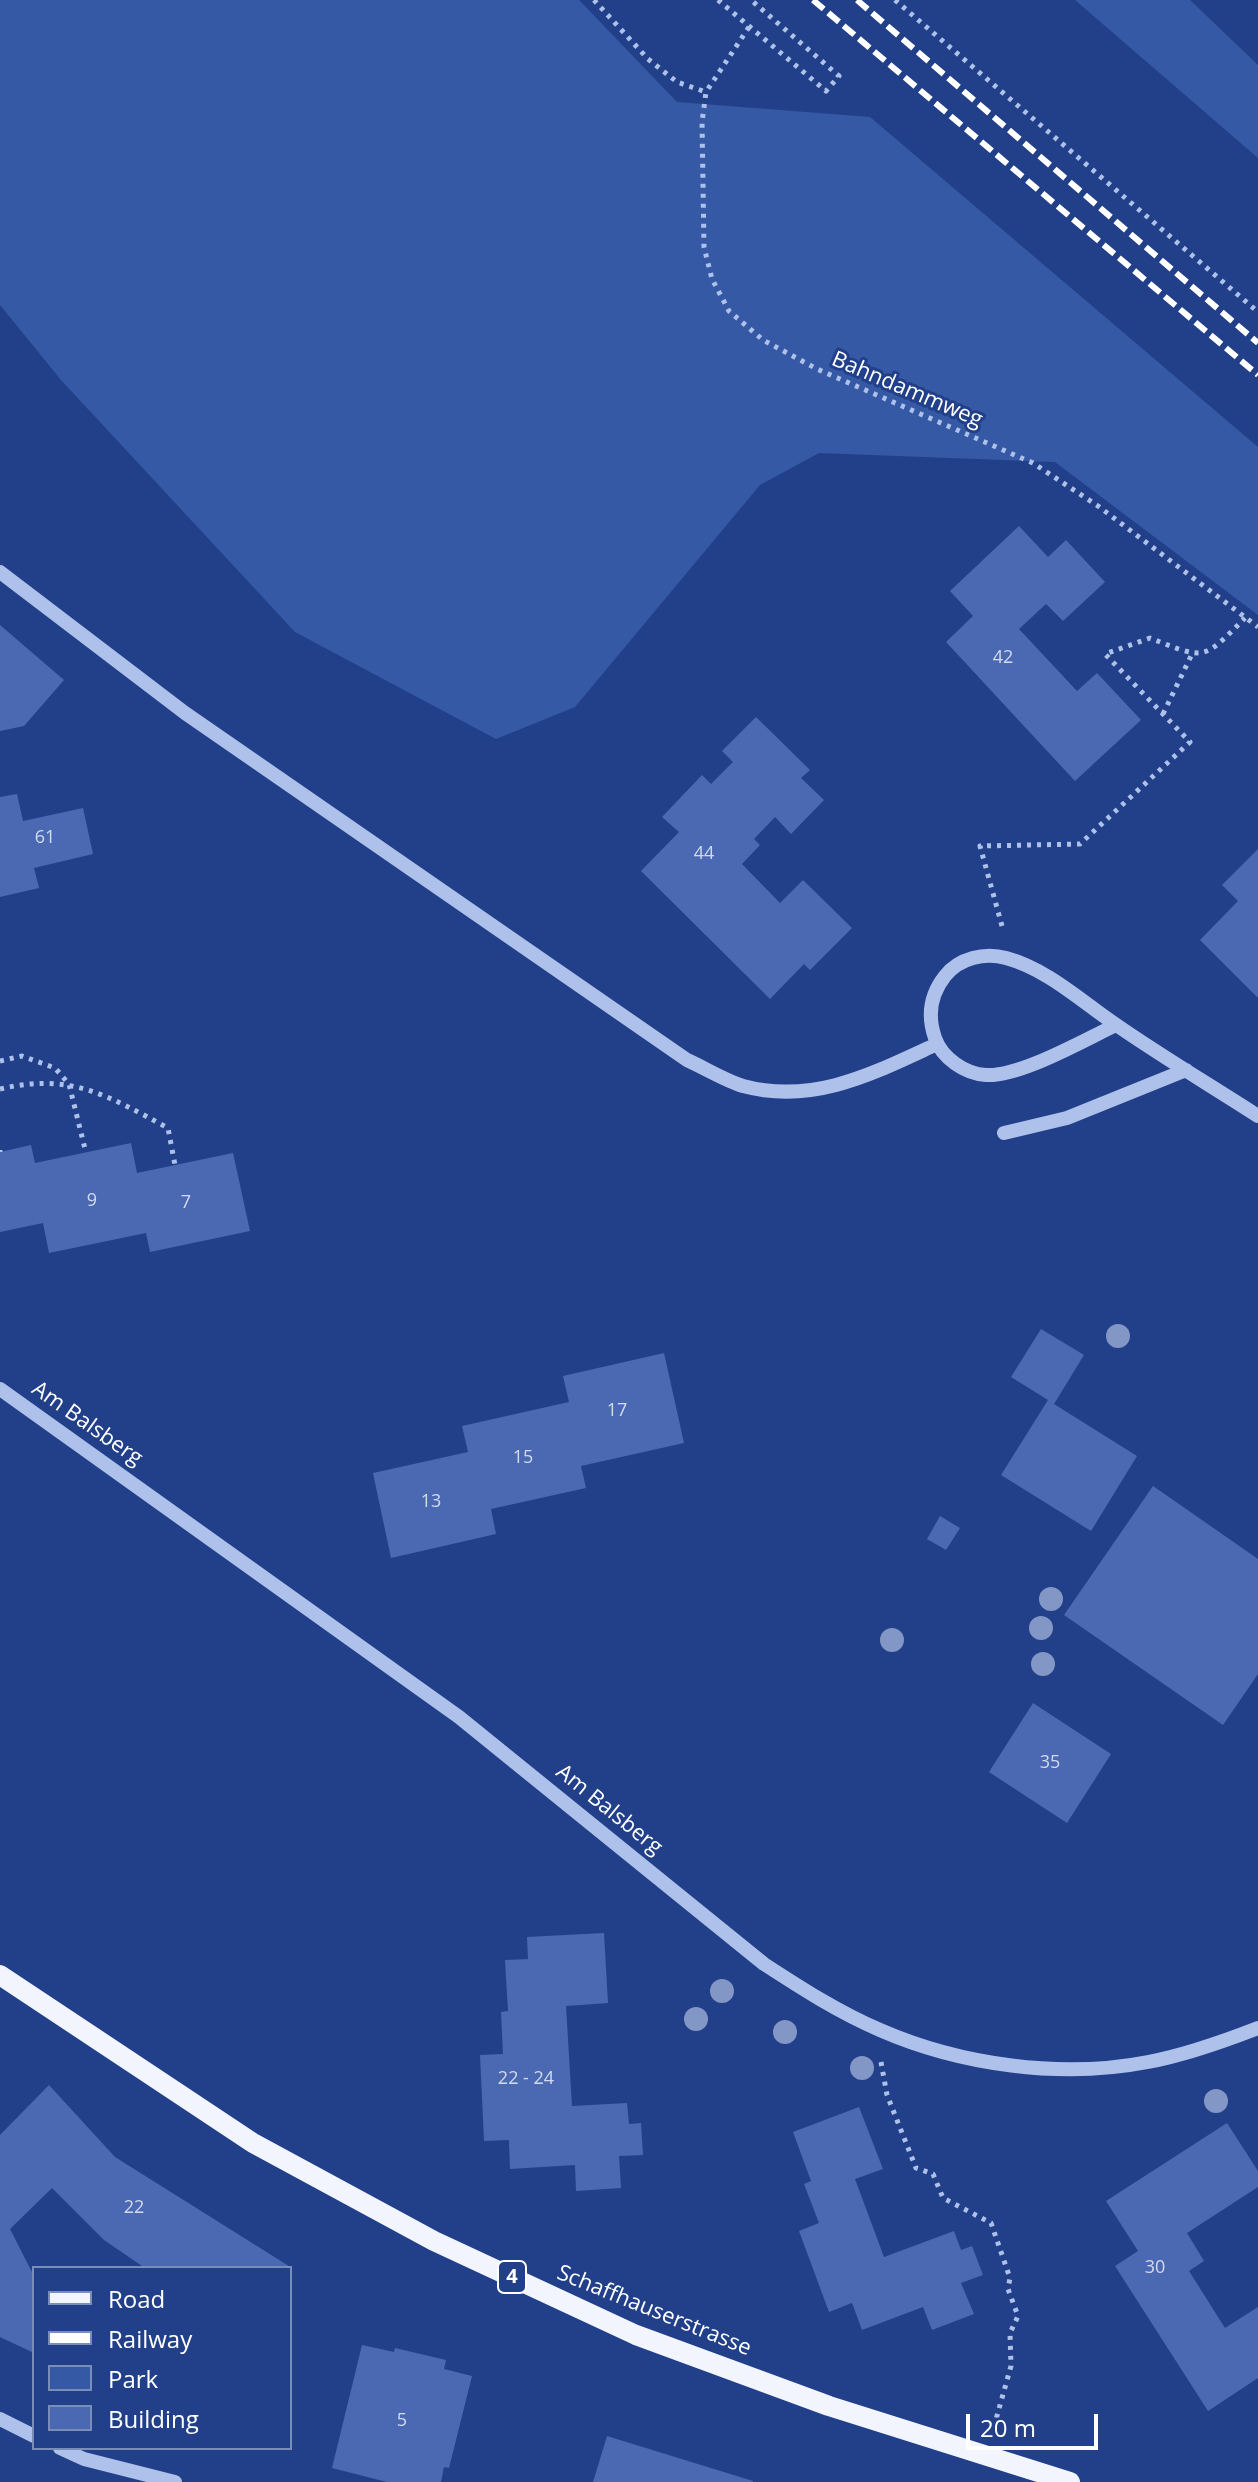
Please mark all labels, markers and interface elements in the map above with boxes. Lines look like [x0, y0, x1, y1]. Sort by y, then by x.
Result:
street label: Bahndammweg [828, 346, 986, 434]
house number: 42 [993, 647, 1013, 669]
house number: 61 [35, 827, 55, 849]
house number: 44 [694, 843, 714, 865]
house number: 9 [87, 1190, 97, 1212]
house number: 7 [181, 1192, 191, 1214]
street label: Am Balsberg [27, 1376, 147, 1472]
house number: 17 [607, 1400, 627, 1422]
house number: 15 [513, 1447, 533, 1469]
house number: 13 [421, 1491, 441, 1513]
house number: 35 [1040, 1752, 1060, 1774]
street label: Am Balsberg [550, 1759, 668, 1861]
house number: 22 - 24 [498, 2068, 554, 2090]
house number: 22 [124, 2197, 144, 2219]
house number: 30 [1145, 2257, 1165, 2279]
street label: Schaffhauserstrasse [553, 2260, 755, 2362]
road number: 4 [498, 2261, 526, 2293]
legend [32, 2266, 292, 2450]
text: Road [108, 2282, 165, 2315]
text: Railway [108, 2322, 192, 2355]
text: Park [108, 2362, 158, 2395]
scale bar [970, 2398, 1102, 2448]
text: Building [108, 2402, 199, 2435]
house number: 5 [397, 2410, 407, 2432]
text: 20 m [980, 2411, 1036, 2444]

